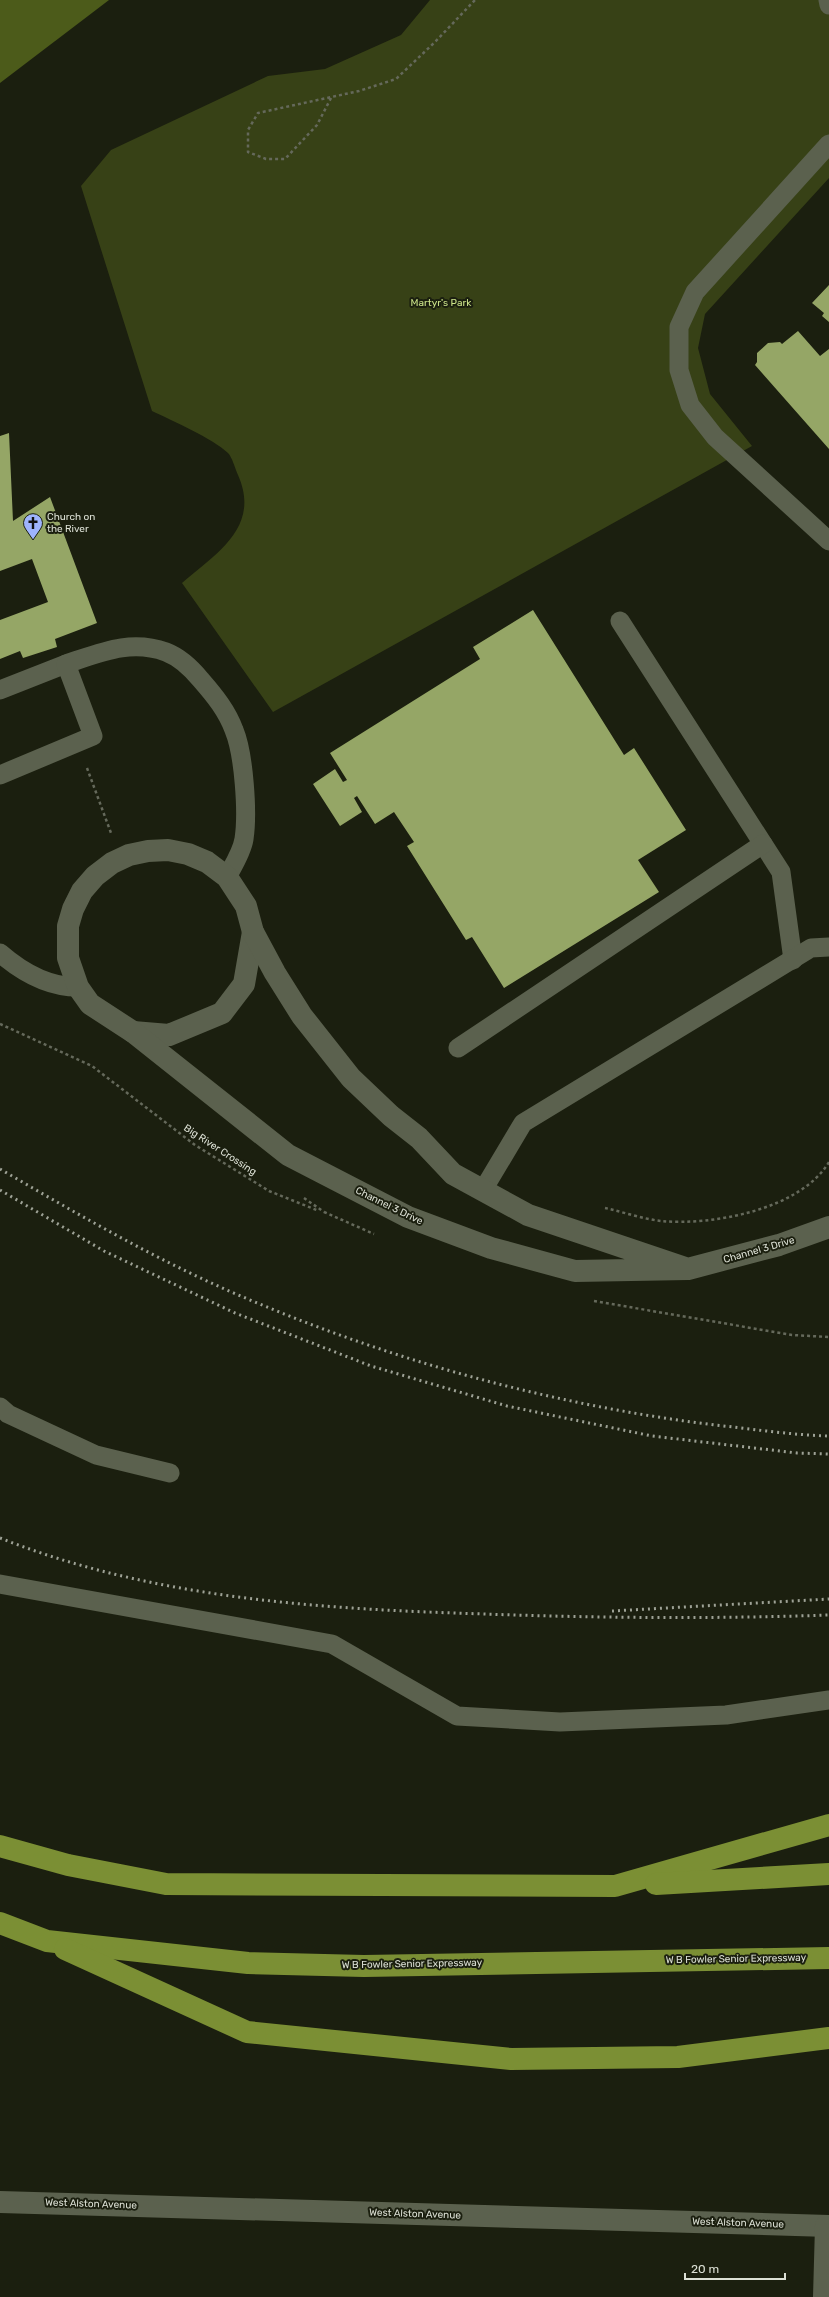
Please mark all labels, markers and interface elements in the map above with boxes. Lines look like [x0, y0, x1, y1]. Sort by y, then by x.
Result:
park label: Martyr's Park [411, 297, 472, 309]
place label: Church on the River [47, 511, 95, 535]
church icon: Church on the River [22, 512, 44, 540]
street label: Big River Crossing [181, 1122, 259, 1178]
street label: Channel 3 Drive [353, 1185, 425, 1228]
street label: Channel 3 Drive [722, 1234, 796, 1266]
street label: W B Fowler Senior Expressway [666, 1952, 807, 1966]
street label: W B Fowler Senior Expressway [342, 1957, 483, 1971]
street label: West Alston Avenue [45, 2196, 137, 2212]
street label: West Alston Avenue [369, 2206, 461, 2222]
street label: West Alston Avenue [692, 2215, 784, 2231]
scale bar [685, 2255, 785, 2281]
text: 20 m [691, 2262, 719, 2276]

